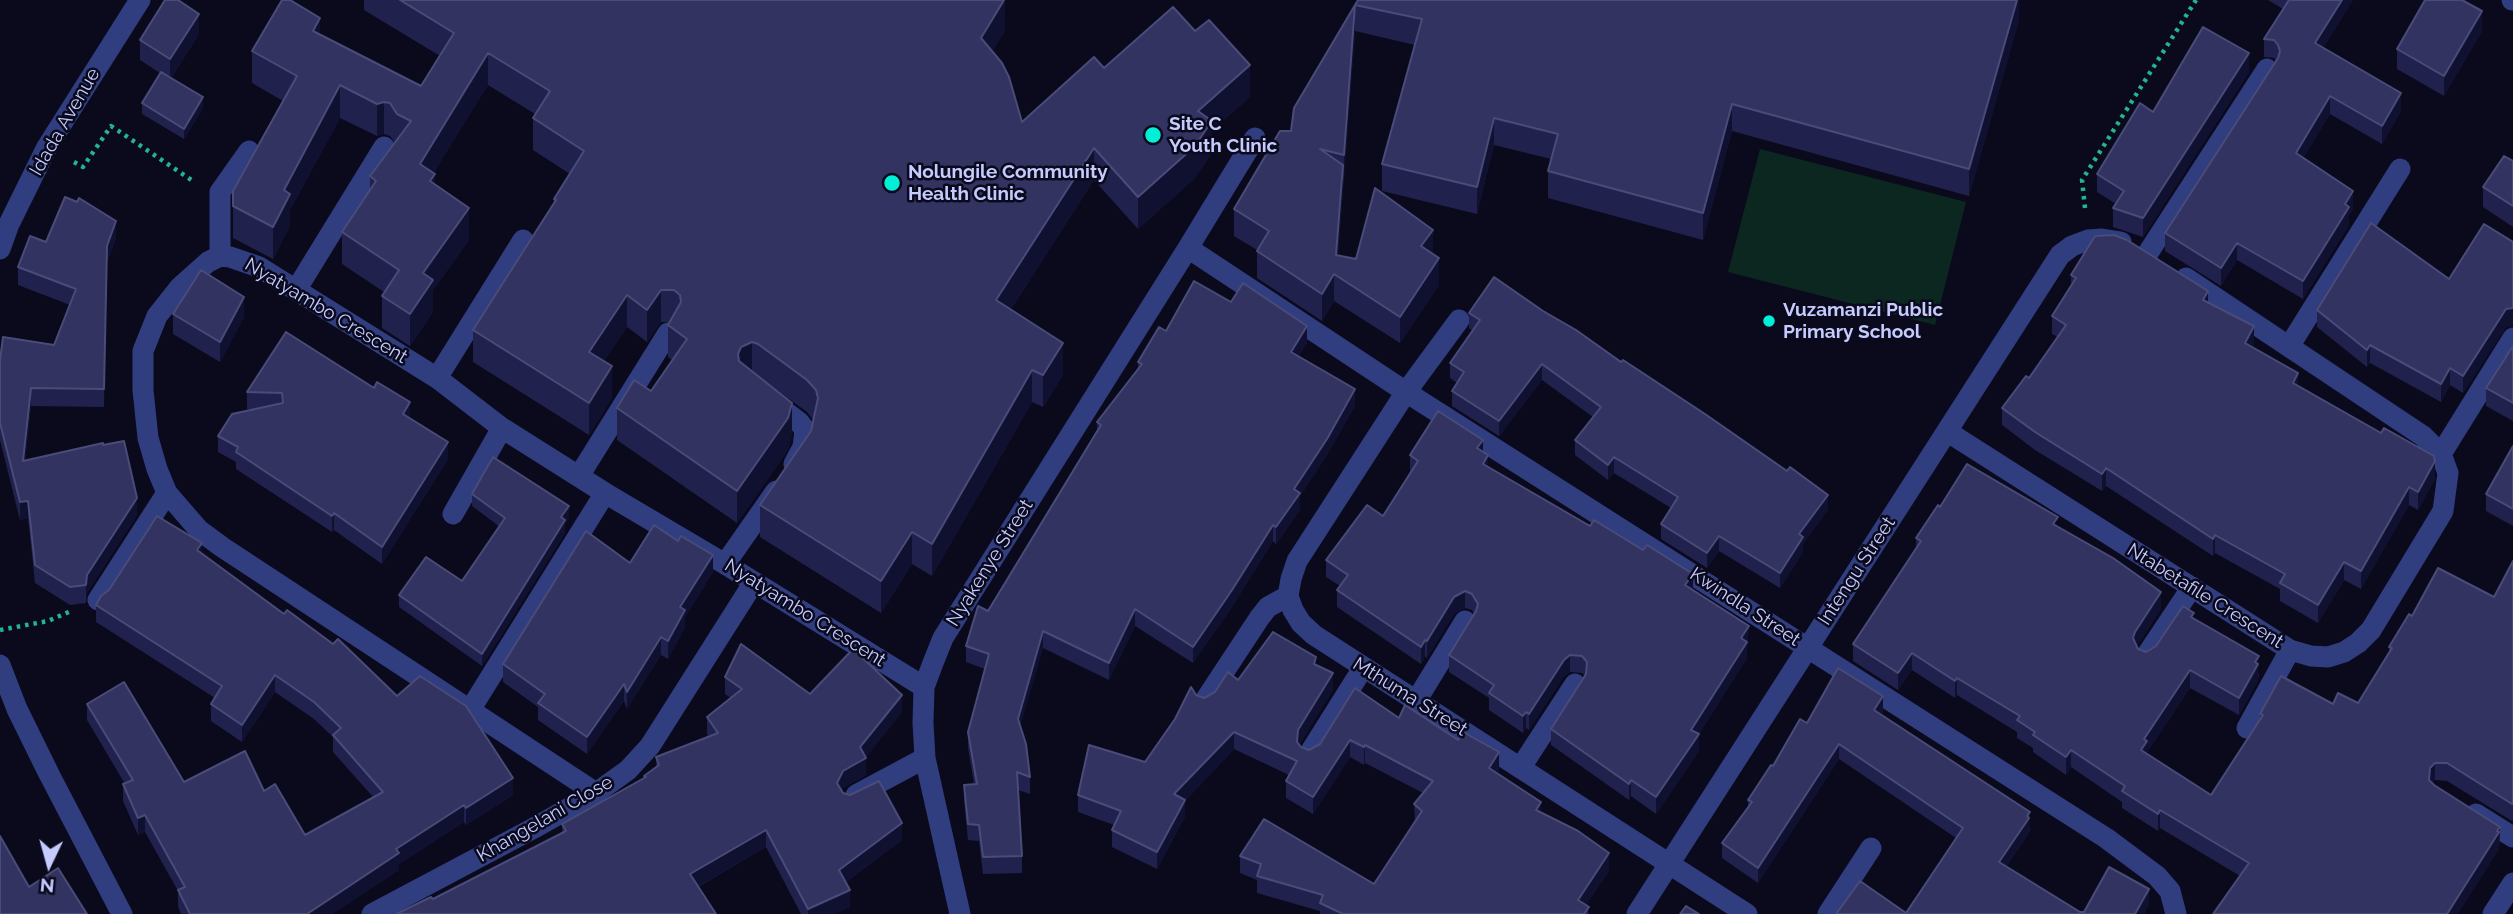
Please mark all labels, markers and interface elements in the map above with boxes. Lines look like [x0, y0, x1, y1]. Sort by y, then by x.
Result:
street label: Idada Avenue [25, 64, 105, 180]
place label: Site C Youth Clinic [1169, 113, 1277, 157]
marker: Site C Youth Clinic [1143, 125, 1163, 145]
place label: Nolungile Community Health Clinic [908, 161, 1108, 205]
marker: Nolungile Community Health Clinic [882, 173, 902, 193]
street label: Nyatyambo Crescent [241, 253, 411, 369]
place label: Vuzamanzi Public Primary School [1783, 299, 1943, 343]
marker: Vuzamanzi Public Primary School [1761, 313, 1777, 329]
street label: Nyakenye Street [942, 495, 1038, 631]
street label: Intengu Street [1813, 513, 1901, 629]
street label: Ntabetafile Crescent [2123, 539, 2287, 653]
street label: Nyatyambo Crescent [720, 554, 890, 672]
street label: Kwindla Street [1686, 563, 1804, 651]
street label: Mthuma Street [1349, 653, 1471, 741]
street label: Khangelani Close [473, 771, 617, 867]
north arrow [14, 830, 84, 900]
text: N [39, 874, 55, 898]

